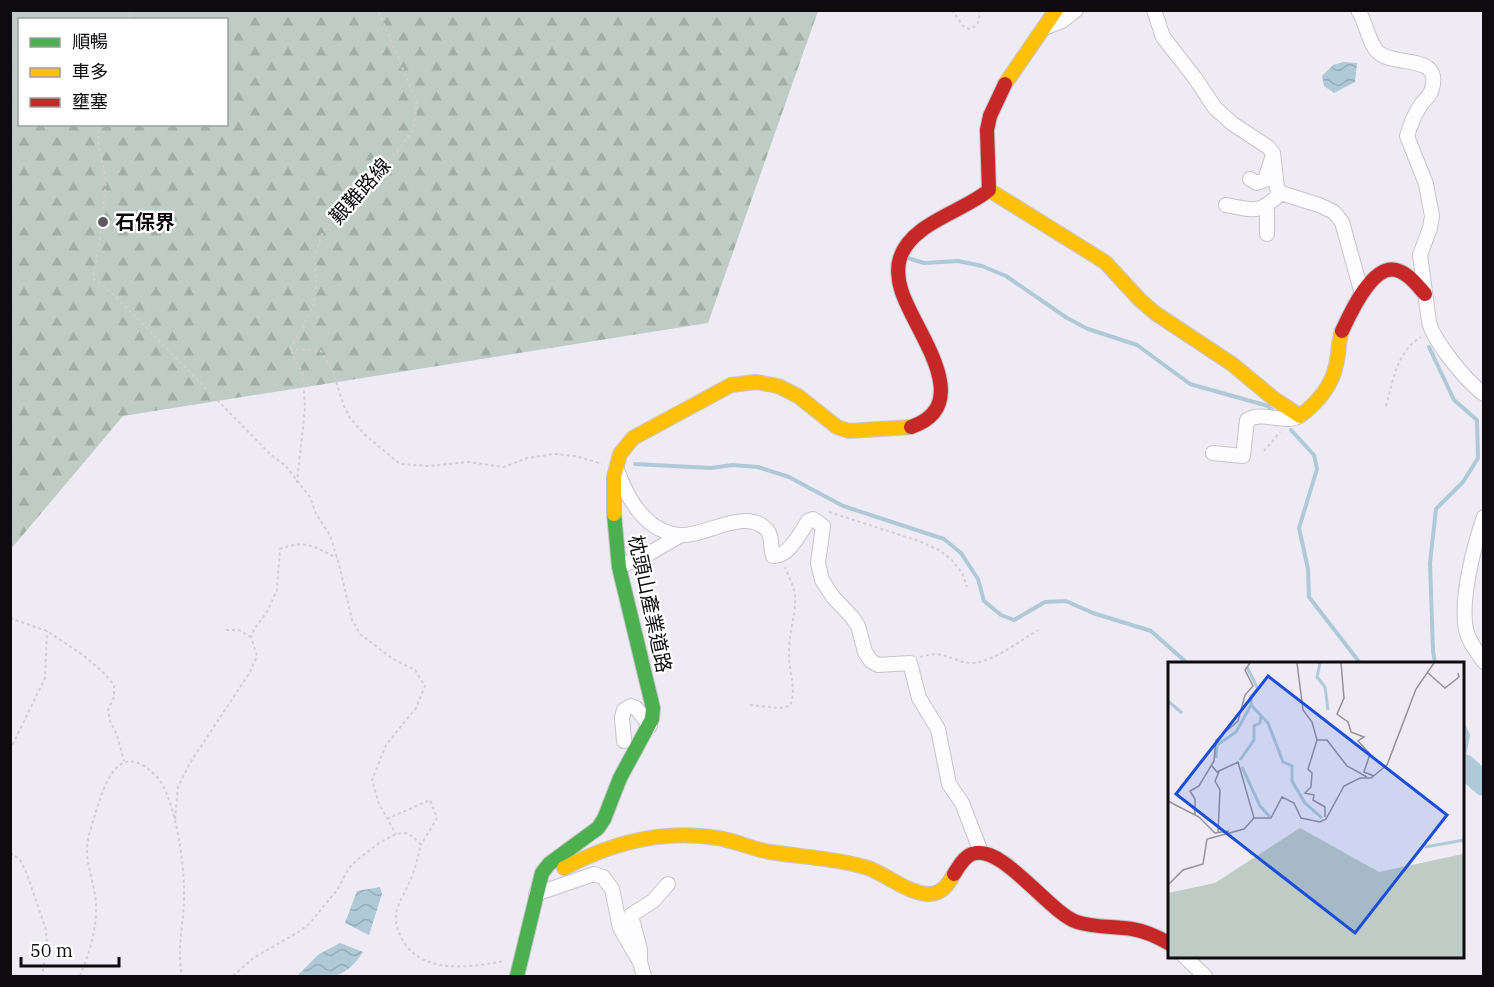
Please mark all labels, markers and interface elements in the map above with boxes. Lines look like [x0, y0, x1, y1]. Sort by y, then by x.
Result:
legend [18, 18, 228, 126]
text: 順暢 [72, 30, 108, 53]
text: 車多 [72, 60, 108, 83]
text: 壅塞 [72, 90, 108, 113]
street label: 艱難路線 [323, 152, 396, 229]
place label: 石保界 [115, 208, 175, 235]
marker: 石保界 [96, 215, 110, 229]
street label: 枕頭山產業道路 [623, 533, 678, 675]
inset map [1168, 662, 1464, 957]
scale bar [21, 930, 118, 968]
text: 50 m [30, 939, 73, 962]

